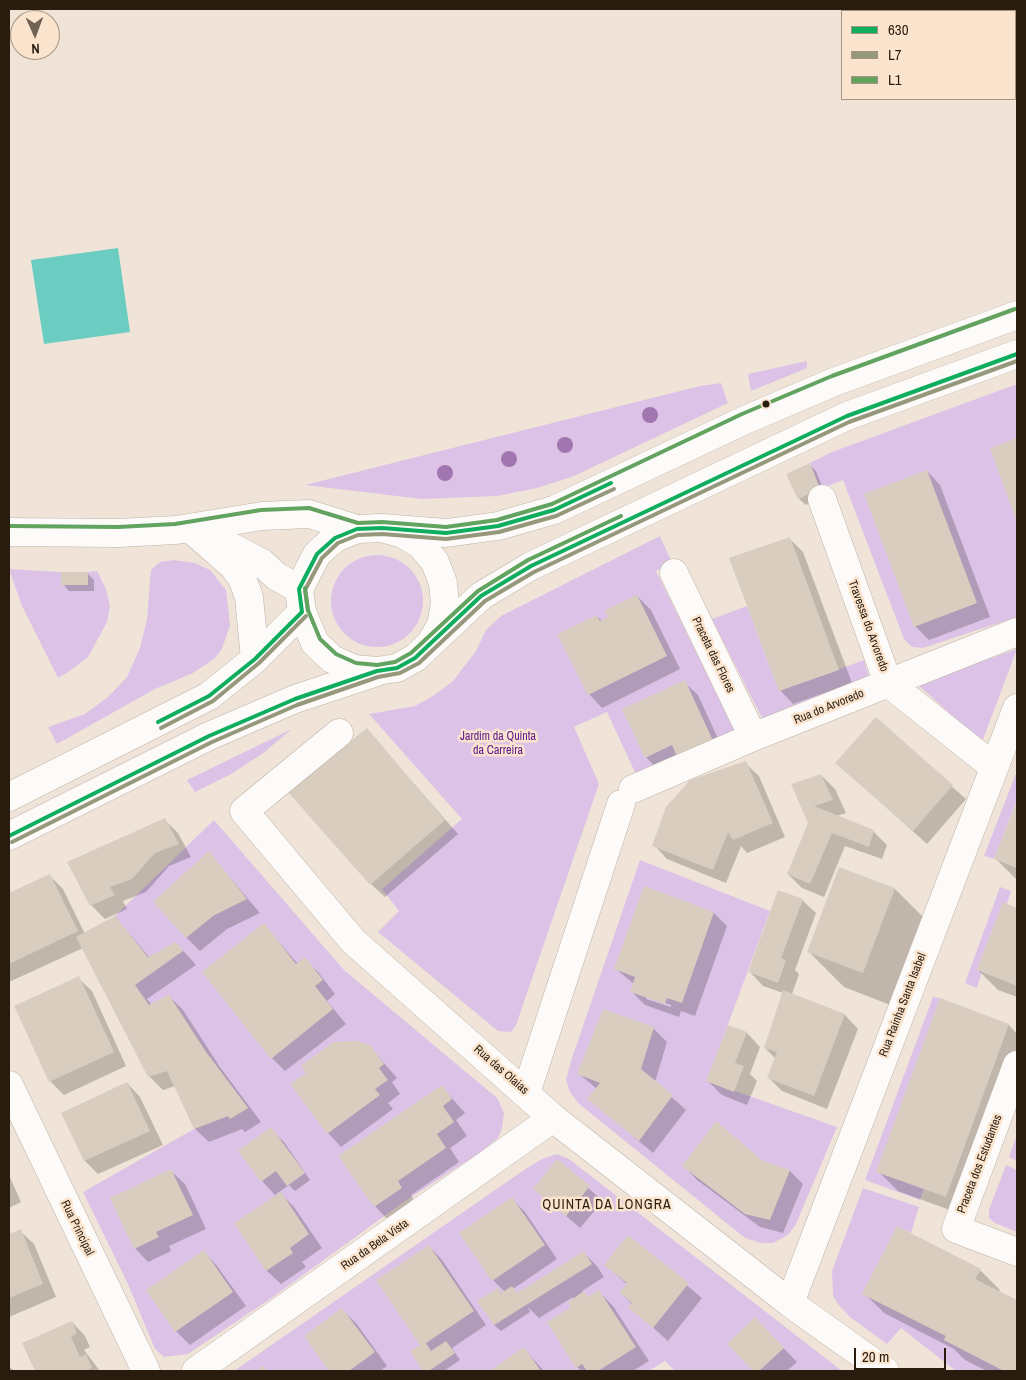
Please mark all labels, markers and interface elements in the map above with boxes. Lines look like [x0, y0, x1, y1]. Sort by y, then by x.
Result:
north arrow [10, 10, 60, 60]
legend [841, 10, 1016, 100]
text: 630 [888, 19, 909, 40]
text: N [31, 40, 40, 58]
text: L7 [888, 44, 902, 65]
text: L1 [888, 69, 902, 90]
unlabelled marker [761, 399, 771, 409]
street label: Travessa do Arvoredo [845, 578, 891, 674]
street label: Praceta das Flores [688, 615, 738, 695]
street label: Rua do Arvoredo [792, 686, 866, 728]
park label: Jardim da Quinta da Carreira [460, 730, 536, 758]
street label: Rua Rainha Santa Isabel [877, 951, 929, 1059]
street label: Rua das Olaias [471, 1042, 531, 1098]
street label: Praceta dos Estudantes [955, 1113, 1005, 1215]
district label: QUINTA DA LONGRA [540, 1197, 674, 1213]
street label: Rua Principal [57, 1198, 97, 1258]
street label: Rua da Bela Vista [338, 1216, 412, 1274]
scale bar [856, 1338, 948, 1370]
text: 20 m [862, 1346, 889, 1367]

